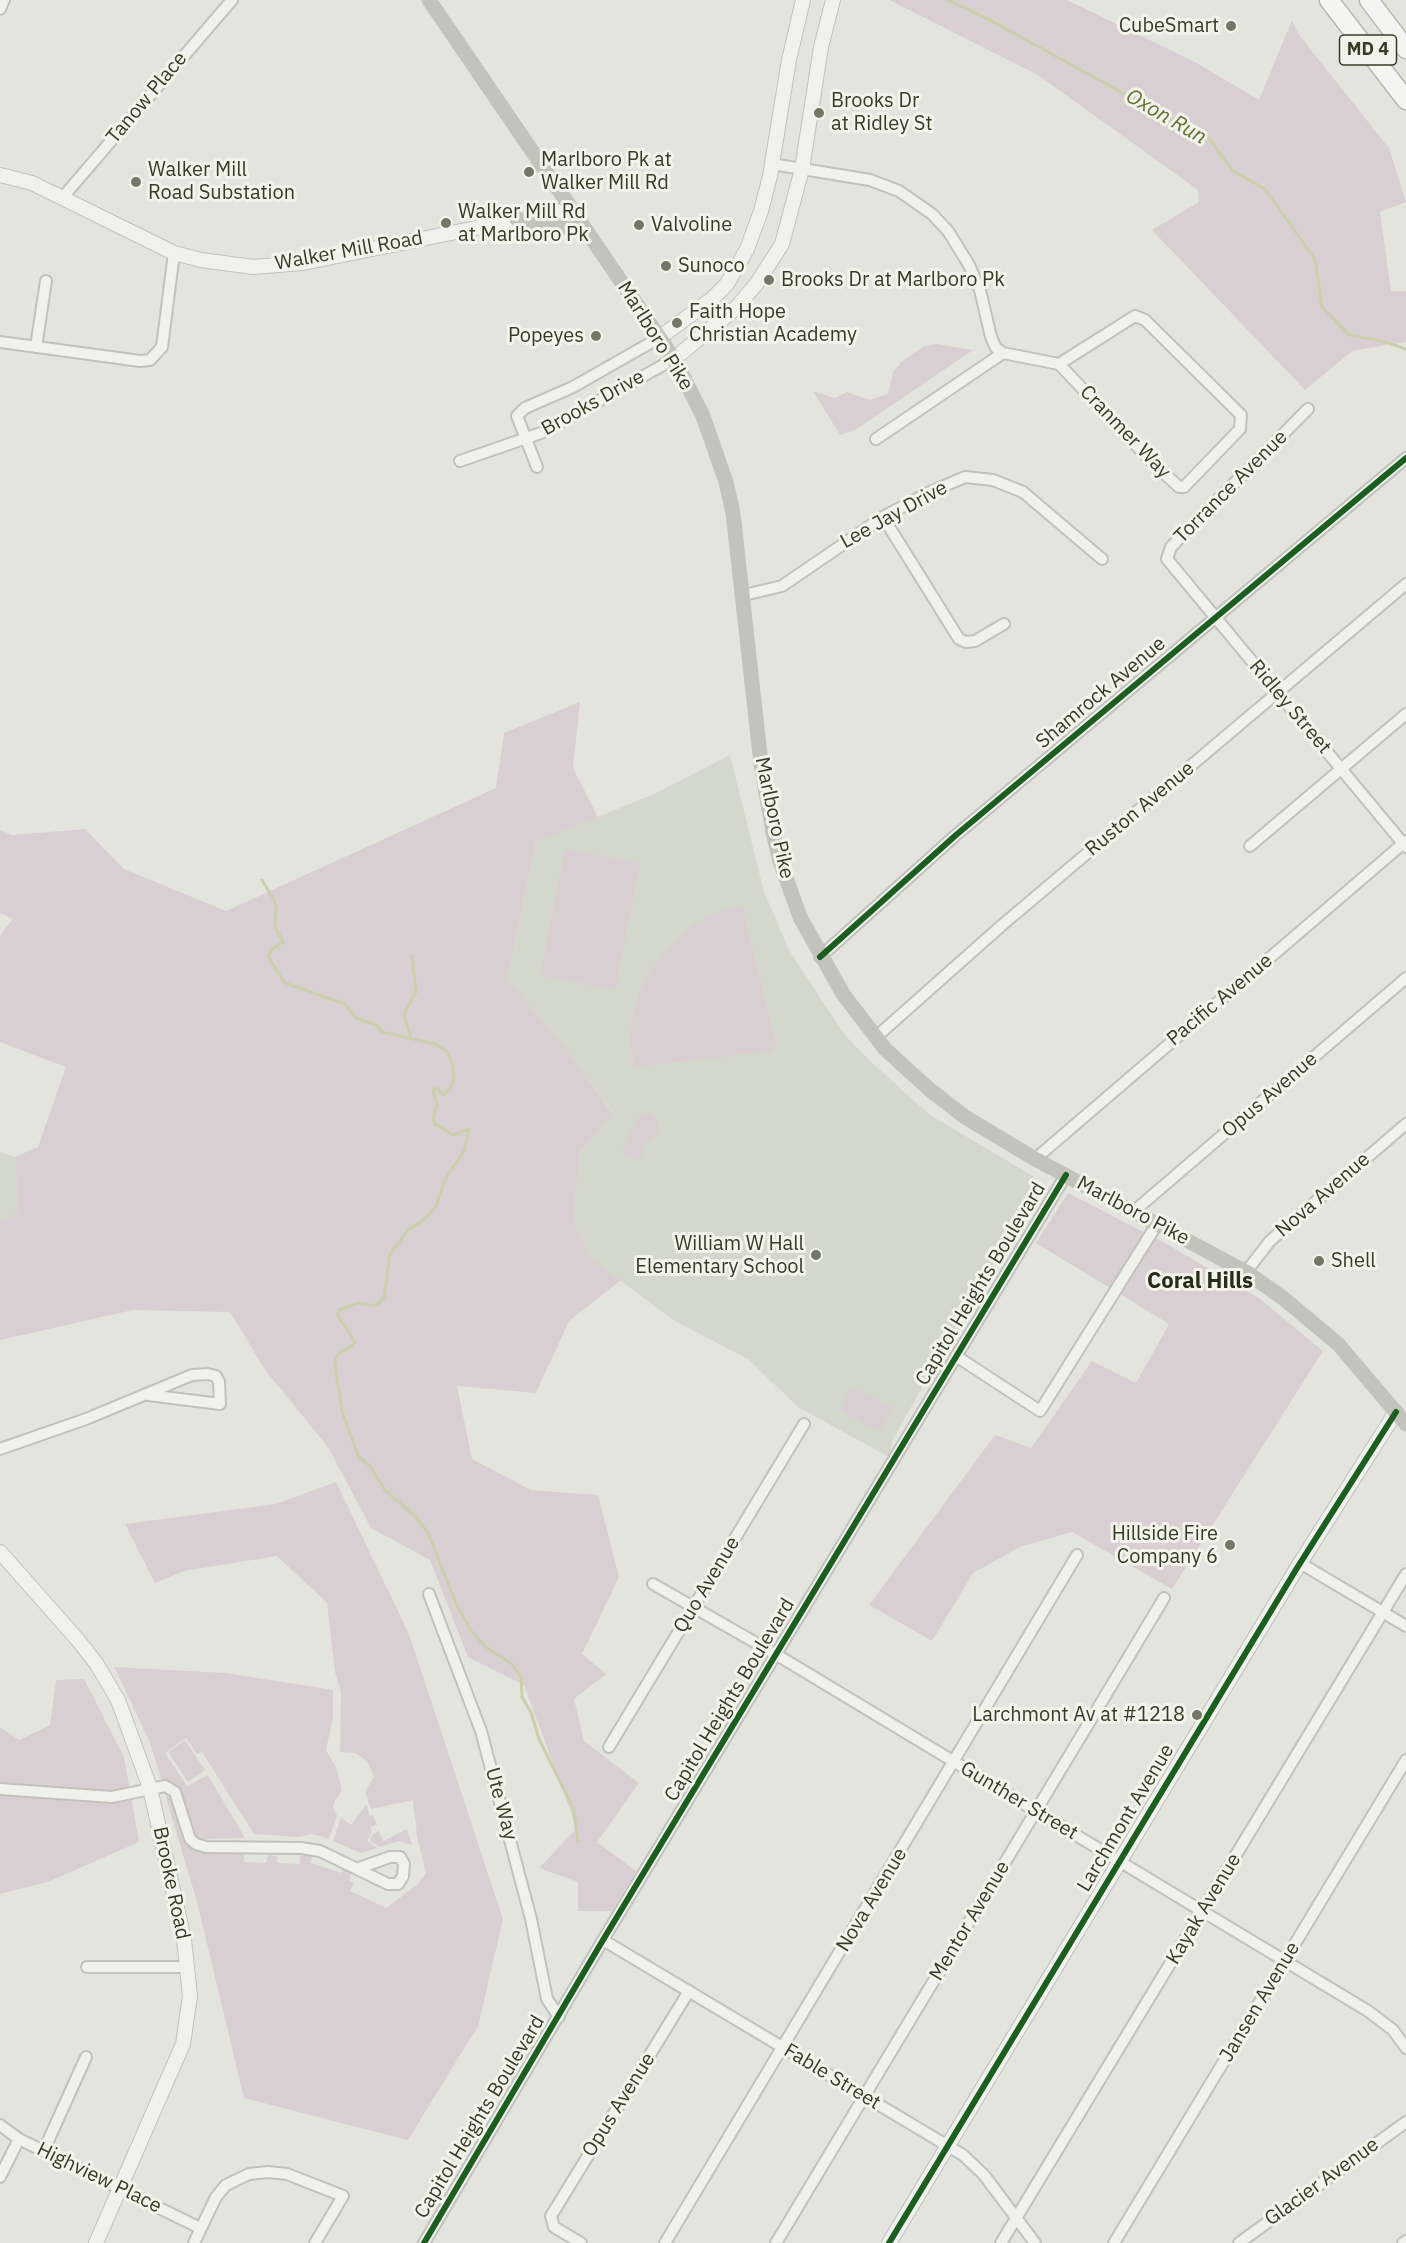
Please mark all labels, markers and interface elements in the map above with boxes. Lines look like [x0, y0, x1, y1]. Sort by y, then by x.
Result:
place label: CubeSmart [1119, 14, 1219, 38]
marker: CubeSmart [1224, 19, 1238, 33]
road number: MD 4 [1340, 35, 1396, 65]
street label: Tanow Place [102, 47, 192, 149]
water label: Oxon Run [1121, 84, 1211, 150]
place label: Brooks Dr at Ridley St [831, 89, 932, 136]
marker: Brooks Dr at Ridley St [812, 106, 826, 120]
place label: Marlboro Pk at Walker Mill Rd [541, 148, 672, 195]
place label: Walker Mill Road Substation [148, 158, 295, 205]
marker: Marlboro Pk at Walker Mill Rd [522, 165, 536, 179]
marker: Walker Mill Road Substation [129, 175, 143, 189]
place label: Walker Mill Rd at Marlboro Pk [458, 200, 589, 247]
place label: Valvoline [651, 213, 732, 237]
marker: Walker Mill Rd at Marlboro Pk [439, 216, 453, 230]
marker: Valvoline [632, 218, 646, 232]
street label: Walker Mill Road [273, 226, 425, 276]
place label: Sunoco [678, 254, 745, 278]
marker: Sunoco [659, 259, 673, 273]
place label: Brooks Dr at Marlboro Pk [781, 268, 1005, 292]
marker: Brooks Dr at Marlboro Pk [762, 273, 776, 287]
street label: Marlboro Pike [612, 277, 698, 395]
place label: Faith Hope Christian Academy [689, 300, 857, 347]
marker: Faith Hope Christian Academy [670, 316, 684, 330]
place label: Popeyes [508, 324, 584, 348]
marker: Popeyes [589, 329, 603, 343]
street label: Brooks Drive [537, 365, 649, 441]
street label: Cranmer Way [1075, 380, 1175, 484]
street label: Torrance Avenue [1169, 425, 1293, 549]
street label: Lee Jay Drive [836, 476, 952, 554]
street label: Shamrock Avenue [1031, 632, 1171, 754]
street label: Ridley Street [1244, 655, 1336, 759]
street label: Marlboro Pike [749, 755, 799, 881]
street label: Ruston Avenue [1081, 756, 1199, 862]
street label: Pacific Avenue [1162, 949, 1278, 1051]
street label: Opus Avenue [1217, 1047, 1323, 1143]
street label: Nova Avenue [1271, 1148, 1375, 1242]
street label: Marlboro Pike [1073, 1171, 1193, 1251]
street label: Capitol Heights Boulevard [911, 1178, 1051, 1390]
place label: William W Hall Elementary School [635, 1232, 804, 1279]
marker: William W Hall Elementary School [809, 1248, 823, 1262]
place label: Shell [1331, 1249, 1376, 1273]
marker: Shell [1312, 1254, 1326, 1268]
district label: Coral Hills [1147, 1269, 1253, 1295]
place label: Hillside Fire Company 6 [1112, 1522, 1218, 1569]
street label: Quo Avenue [669, 1532, 745, 1638]
marker: Hillside Fire Company 6 [1223, 1538, 1237, 1552]
street label: Capitol Heights Boulevard [660, 1594, 800, 1806]
place label: Larchmont Av at #1218 [972, 1703, 1185, 1727]
marker: Larchmont Av at #1218 [1190, 1708, 1204, 1722]
street label: Larchmont Avenue [1072, 1740, 1180, 1896]
street label: Gunther Street [956, 1756, 1082, 1846]
street label: Ute Way [480, 1765, 522, 1843]
street label: Brooke Road [147, 1824, 195, 1942]
street label: Nova Avenue [832, 1844, 912, 1956]
street label: Kayak Avenue [1161, 1849, 1247, 1969]
street label: Mentor Avenue [925, 1857, 1015, 1985]
street label: Jansen Avenue [1215, 1938, 1305, 2066]
street label: Capitol Heights Boulevard [410, 2011, 550, 2223]
street label: Fable Street [779, 2039, 885, 2115]
street label: Opus Avenue [577, 2048, 661, 2162]
street label: Glacier Avenue [1260, 2133, 1384, 2231]
street label: Highview Place [33, 2137, 165, 2219]

